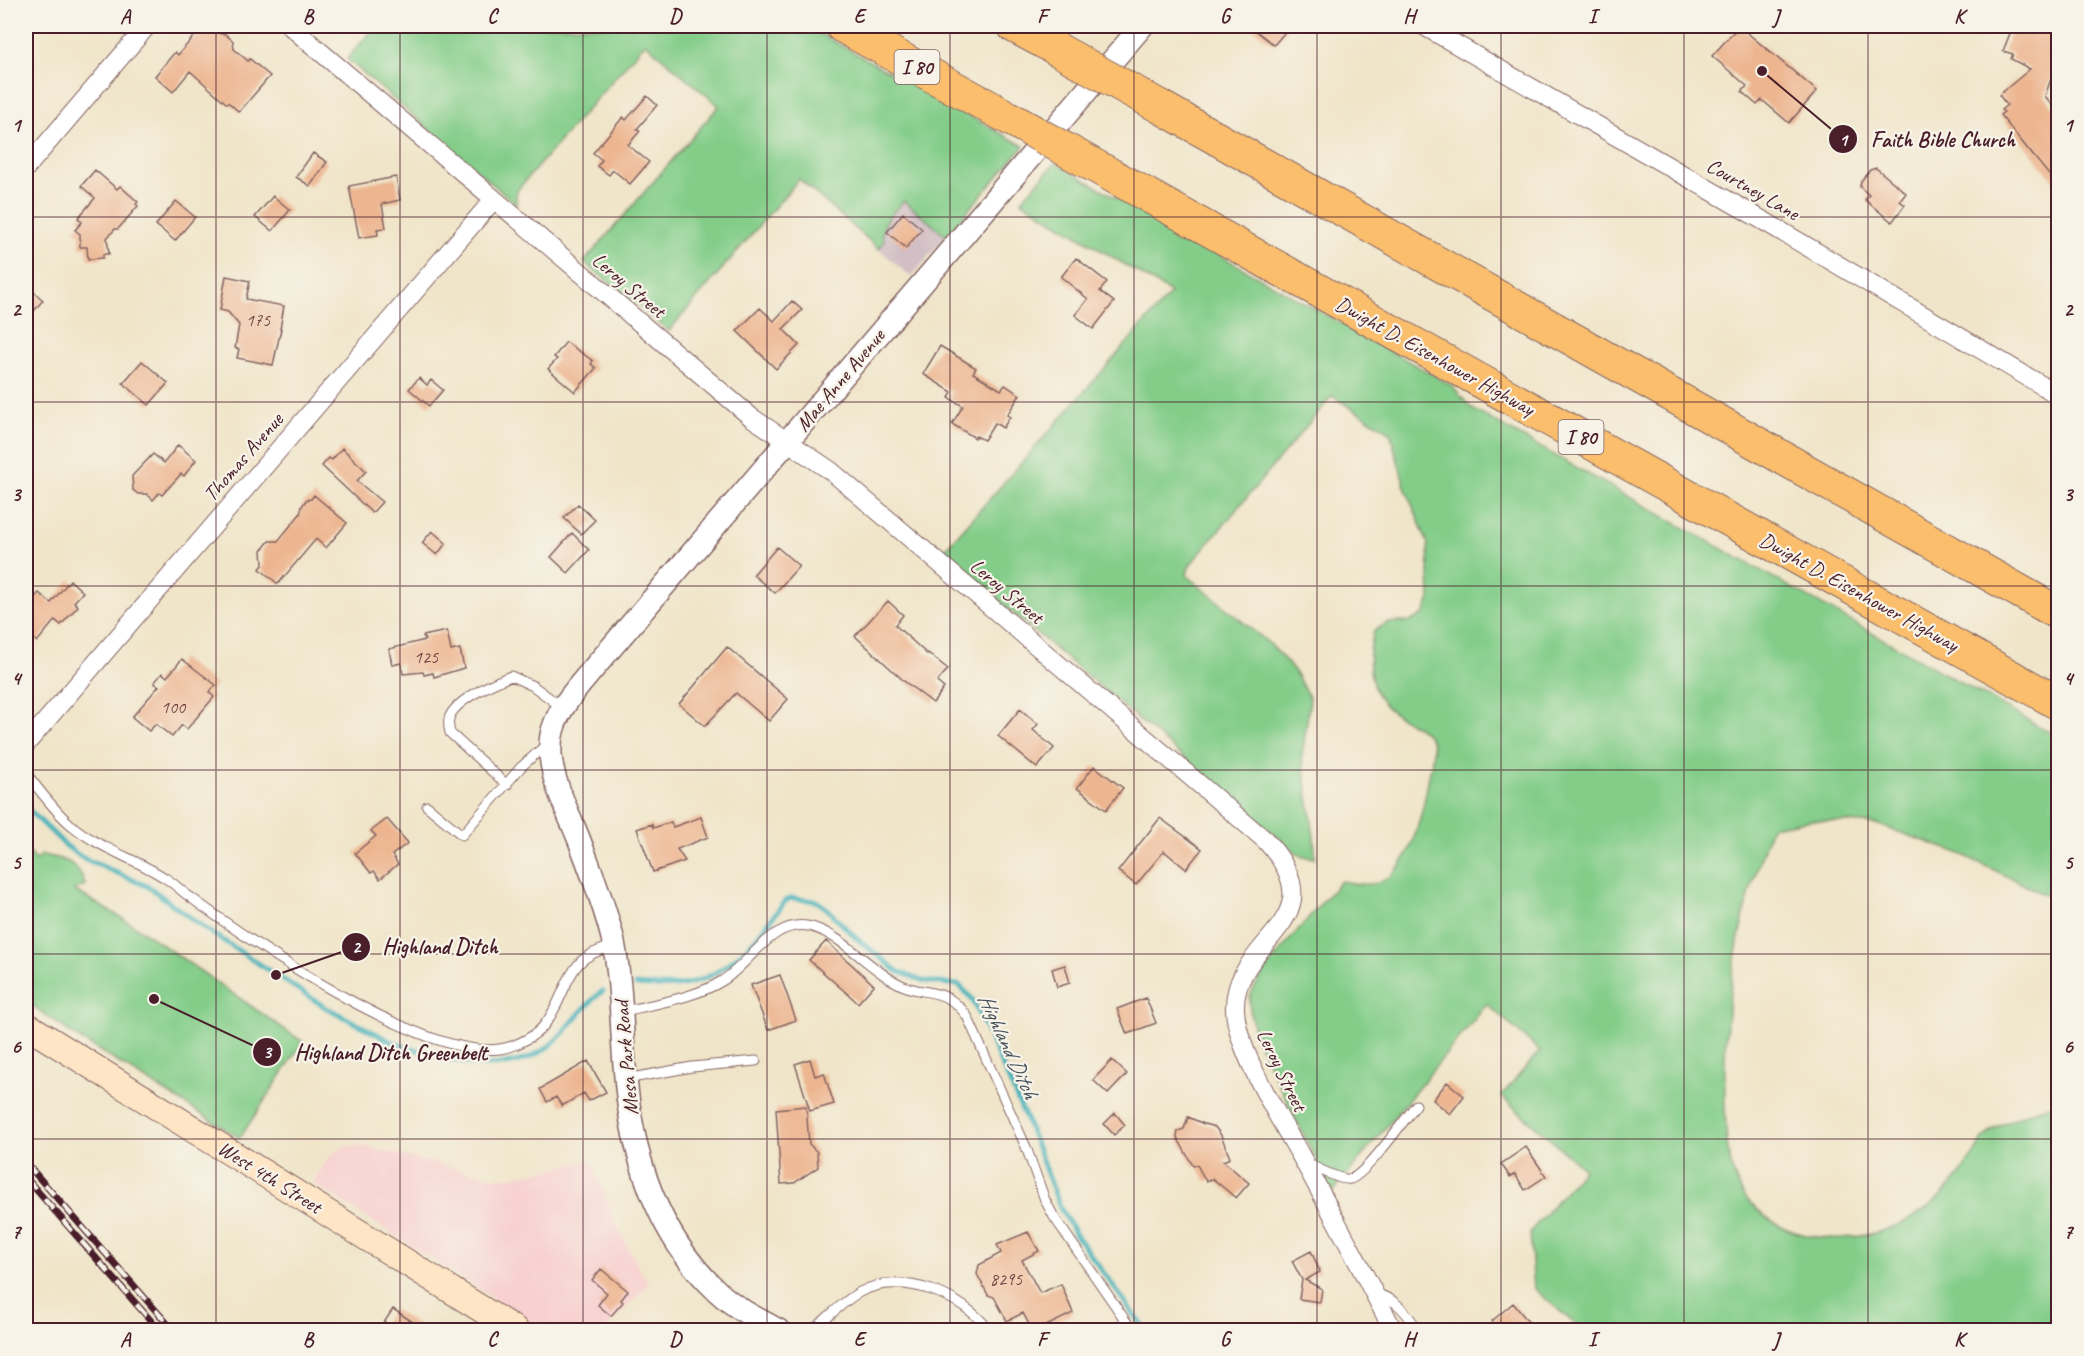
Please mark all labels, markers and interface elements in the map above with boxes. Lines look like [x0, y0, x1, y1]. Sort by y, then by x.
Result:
text: A [120, 4, 132, 29]
text: B [303, 4, 315, 29]
text: C [487, 4, 499, 29]
text: D [669, 4, 683, 29]
text: E [854, 4, 868, 29]
text: F [1037, 4, 1051, 29]
text: G [1220, 4, 1233, 29]
text: H [1403, 4, 1418, 29]
text: I [1588, 4, 1601, 29]
text: J [1771, 4, 1783, 29]
text: K [1954, 4, 1968, 29]
road number: I 80 [894, 50, 940, 84]
text: 1 [12, 113, 23, 138]
text: 1 [2064, 113, 2075, 138]
callout: Faith Bible Church [1828, 119, 2027, 159]
text: Faith Bible Church [1871, 126, 2016, 154]
text: 1 [1839, 129, 1849, 151]
street label: Courtney Lane [1702, 152, 1805, 226]
street label: Leroy Street [587, 247, 673, 325]
street label: Dwight D. Eisenhower Highway [1331, 291, 1541, 422]
text: 2 [12, 297, 23, 322]
text: 2 [2064, 297, 2075, 322]
house number: 175 [246, 309, 271, 331]
street label: Mae Anne Avenue [790, 323, 891, 437]
street label: Thomas Avenue [197, 406, 289, 507]
road number: I 80 [1558, 420, 1604, 454]
text: 3 [12, 482, 23, 507]
text: 3 [2064, 482, 2075, 507]
street label: Dwight D. Eisenhower Highway [1755, 527, 1965, 658]
street label: Leroy Street [965, 553, 1051, 631]
house number: 125 [414, 646, 439, 668]
text: 4 [12, 666, 24, 691]
text: 4 [2064, 666, 2076, 691]
house number: 100 [161, 696, 187, 718]
text: 5 [12, 850, 23, 875]
text: 5 [2064, 850, 2075, 875]
callout: Highland Ditch [341, 927, 510, 967]
text: Highland Ditch [382, 933, 498, 961]
text: 2 [352, 936, 362, 958]
water label: Highland Ditch [971, 989, 1045, 1105]
street label: Mesa Park Road [608, 996, 644, 1116]
street label: Leroy Street [1251, 1025, 1314, 1117]
callout: Highland Ditch Greenbelt [252, 1032, 499, 1072]
text: 6 [11, 1034, 22, 1059]
text: 6 [2063, 1034, 2074, 1059]
text: Highland Ditch Greenbelt [295, 1039, 490, 1067]
text: 3 [263, 1041, 273, 1063]
street label: West 4th Street [213, 1135, 329, 1220]
text: 7 [12, 1219, 23, 1244]
text: 7 [2064, 1219, 2075, 1244]
house number: 8295 [990, 1268, 1023, 1290]
text: A [120, 1327, 132, 1352]
text: B [303, 1327, 315, 1352]
text: C [487, 1327, 499, 1352]
text: D [669, 1327, 683, 1352]
text: E [854, 1327, 868, 1352]
text: F [1037, 1327, 1051, 1352]
text: G [1220, 1327, 1233, 1352]
text: H [1403, 1327, 1418, 1352]
text: I [1588, 1327, 1601, 1352]
text: J [1771, 1327, 1783, 1352]
text: K [1954, 1327, 1968, 1352]

